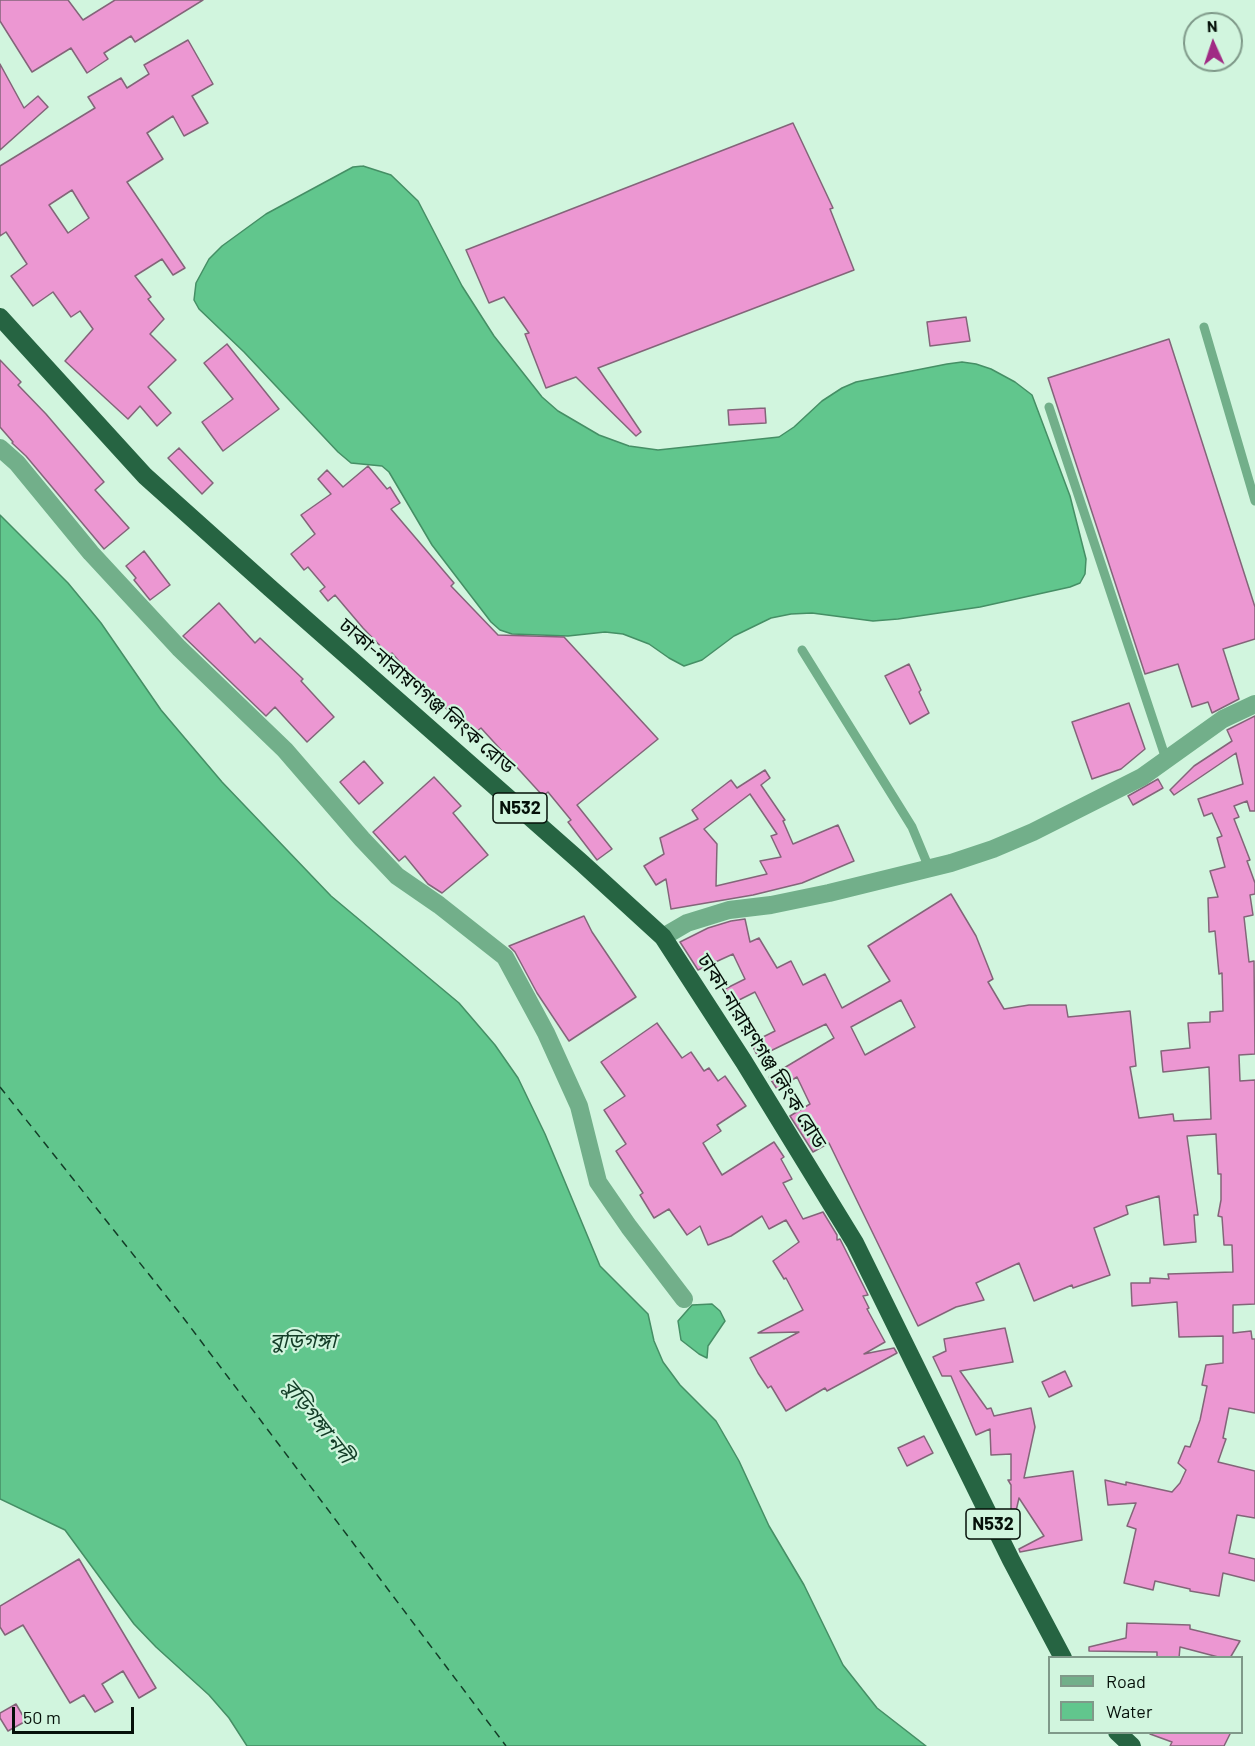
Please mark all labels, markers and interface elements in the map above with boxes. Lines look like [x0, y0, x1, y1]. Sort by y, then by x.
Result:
north arrow [1183, 12, 1243, 72]
text: N [1206, 16, 1218, 35]
street label: ঢাকা-নারায়ণগঞ্জ লিংক রোড [334, 613, 520, 779]
road number: N532 [493, 793, 547, 823]
street label: ঢাকা-নারায়ণগঞ্জ লিংক রোড [692, 949, 832, 1153]
water label: বুড়িগঙ্গা [270, 1328, 336, 1354]
water label: বুড়িগঙ্গা নদী [277, 1374, 359, 1468]
road number: N532 [966, 1509, 1020, 1539]
legend [1048, 1656, 1243, 1734]
text: Road [1106, 1670, 1146, 1692]
scale bar [15, 1695, 136, 1733]
text: Water [1106, 1700, 1153, 1722]
text: 50 m [23, 1706, 61, 1728]

